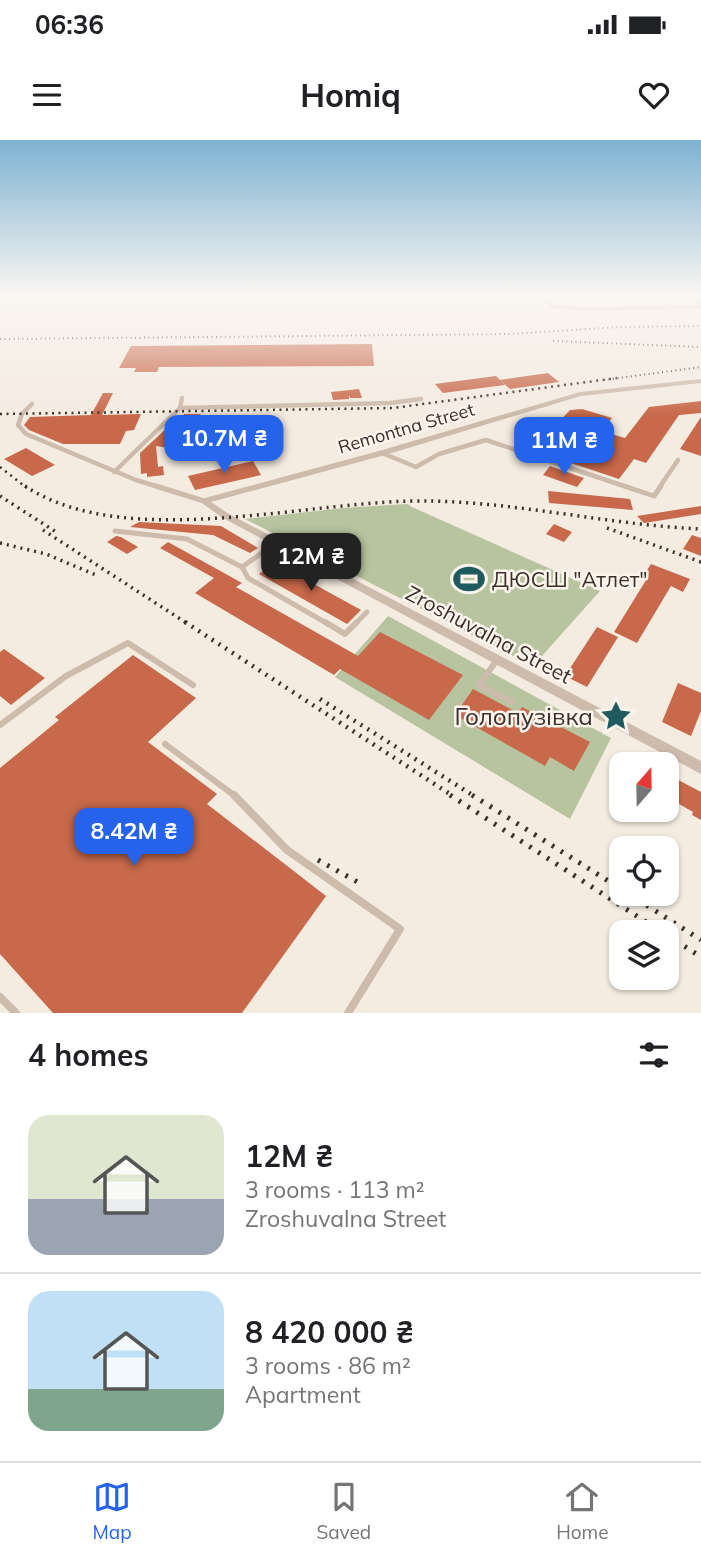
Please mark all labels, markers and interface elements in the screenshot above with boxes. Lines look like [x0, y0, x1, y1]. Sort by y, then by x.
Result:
text: 06:36 [35, 8, 104, 41]
text: Homiq [300, 75, 401, 115]
icon: menu [28, 76, 66, 114]
icon: heart [635, 76, 673, 114]
street label: Remontna Street [335, 398, 477, 458]
pin: 10.7M ₴ [159, 416, 289, 475]
pin: 11M ₴ [515, 418, 613, 477]
text: 10.7M ₴ [180, 423, 268, 452]
text: 11M ₴ [530, 425, 598, 454]
pin: 12M ₴ [262, 533, 360, 593]
text: 12M ₴ [277, 541, 345, 570]
sports icon: ДЮСШ "Атлет" [452, 562, 486, 596]
place label: ДЮСШ "Атлет" [492, 566, 648, 592]
street label: Zroshuvalna Street [402, 579, 576, 689]
place icon: Голопузівка [599, 699, 633, 733]
place label: Голопузівка [454, 701, 593, 731]
north arrow [609, 752, 679, 822]
map controls [609, 752, 679, 990]
pin: 8.42M ₴ [69, 808, 199, 868]
text: 8.42M ₴ [90, 816, 178, 845]
button: locate [609, 836, 679, 906]
button: layers [609, 920, 679, 990]
text: 4 homes [28, 1036, 149, 1074]
icon: filters [635, 1036, 673, 1074]
text: 12M ₴ [245, 1137, 333, 1175]
icon: home [84, 1143, 168, 1227]
text: 3 rooms · 113 m² [245, 1175, 425, 1204]
text: Zroshuvalna Street [245, 1204, 446, 1233]
text: 8 420 000 ₴ [245, 1313, 414, 1351]
icon: home [84, 1319, 168, 1403]
text: 3 rooms · 86 m² [245, 1351, 411, 1380]
text: Apartment [245, 1380, 361, 1409]
tab: Map [92, 1478, 132, 1544]
tab: Saved [316, 1478, 371, 1544]
tab: Home [556, 1478, 609, 1544]

